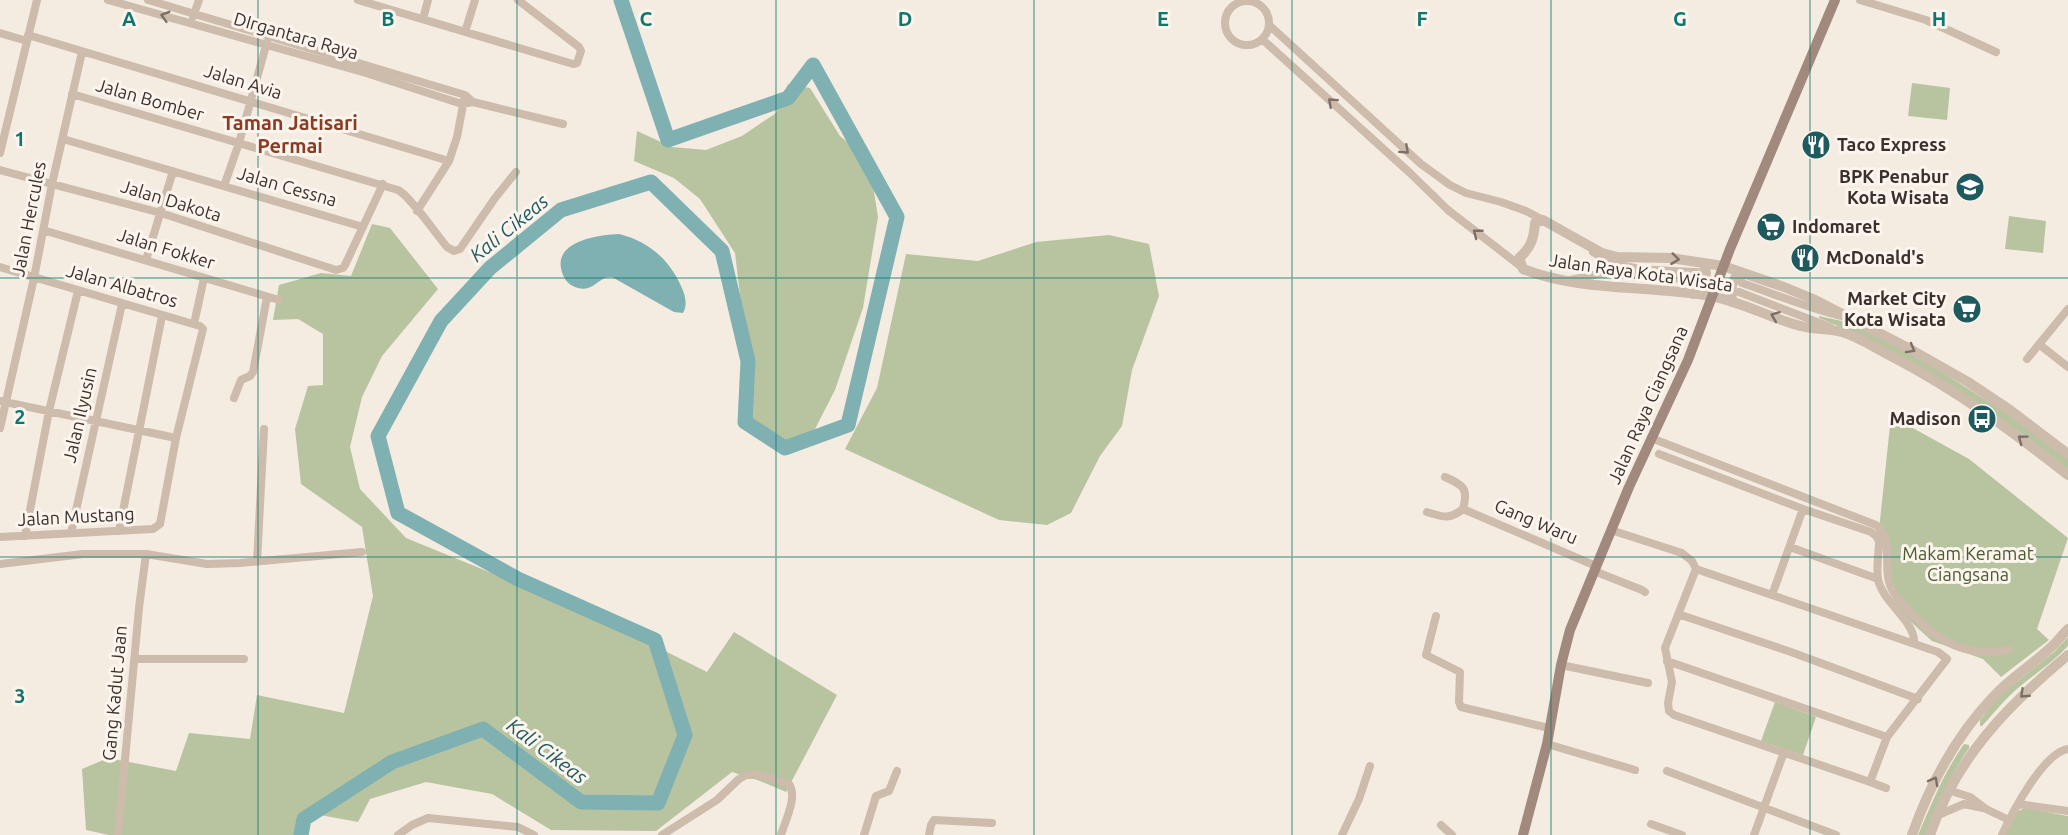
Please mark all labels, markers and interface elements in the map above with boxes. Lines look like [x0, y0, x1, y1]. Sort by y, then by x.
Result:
text: A [122, 7, 136, 30]
text: B [381, 7, 395, 30]
text: C [640, 7, 653, 30]
text: D [898, 7, 912, 30]
text: E [1157, 7, 1169, 30]
text: F [1416, 7, 1428, 30]
text: G [1673, 7, 1687, 30]
text: H [1932, 7, 1946, 30]
street label: DIrgantara Raya [232, 8, 361, 62]
one-way arrow [160, 11, 171, 23]
street label: Jalan Avia [202, 60, 285, 102]
street label: Jalan Bomber [94, 74, 207, 124]
one-way arrow [1328, 99, 1339, 110]
district label: Taman Jatisari Permai [222, 111, 358, 157]
text: 1 [14, 127, 26, 150]
restaurant icon: Taco Express [1800, 129, 1832, 161]
place label: Taco Express [1837, 134, 1946, 154]
one-way arrow [1399, 143, 1409, 154]
street label: Jalan Hercules [7, 159, 49, 278]
street label: Jalan Cessna [235, 162, 339, 210]
place label: BPK Penabur Kota Wisata [1839, 166, 1950, 207]
school or university icon: BPK Penabur Kota Wisata [1954, 171, 1986, 203]
street label: Jalan Dakota [119, 175, 224, 225]
water label: Kali Cikeas [465, 189, 553, 266]
supermarket icon: Indomaret [1755, 211, 1787, 243]
place label: Indomaret [1792, 216, 1880, 236]
street label: Jalan Fokker [115, 224, 218, 272]
one-way arrow [1473, 229, 1484, 240]
restaurant icon: McDonald's [1789, 242, 1821, 274]
place label: McDonald's [1826, 247, 1924, 267]
street label: Jalan Raya Kota Wisata [1548, 249, 1734, 295]
one-way arrow [1671, 253, 1680, 265]
street label: Jalan Albatros [64, 260, 180, 311]
place label: Market City Kota Wisata [1844, 288, 1946, 329]
supermarket icon: Market City Kota Wisata [1951, 293, 1983, 325]
one-way arrow [1770, 311, 1781, 324]
street label: Jalan Raya Ciangsana [1603, 322, 1691, 487]
one-way arrow [1905, 342, 1915, 353]
street label: Jalan Ilyusin [58, 365, 100, 464]
bus stop icon: Madison [1966, 403, 1998, 435]
text: 2 [14, 405, 26, 428]
place label: Madison [1890, 408, 1961, 428]
one-way arrow [2017, 436, 2028, 447]
street label: Gang Waru [1492, 495, 1581, 548]
street label: Jalan Mustang [17, 503, 135, 529]
park label: Makam Keramat Ciangsana [1902, 543, 2034, 584]
street label: Gang Kadut Jaan [98, 624, 130, 761]
text: 3 [14, 684, 26, 707]
one-way arrow [2020, 686, 2031, 697]
water label: Kali Cikeas [503, 713, 592, 789]
one-way arrow [1927, 777, 1938, 787]

